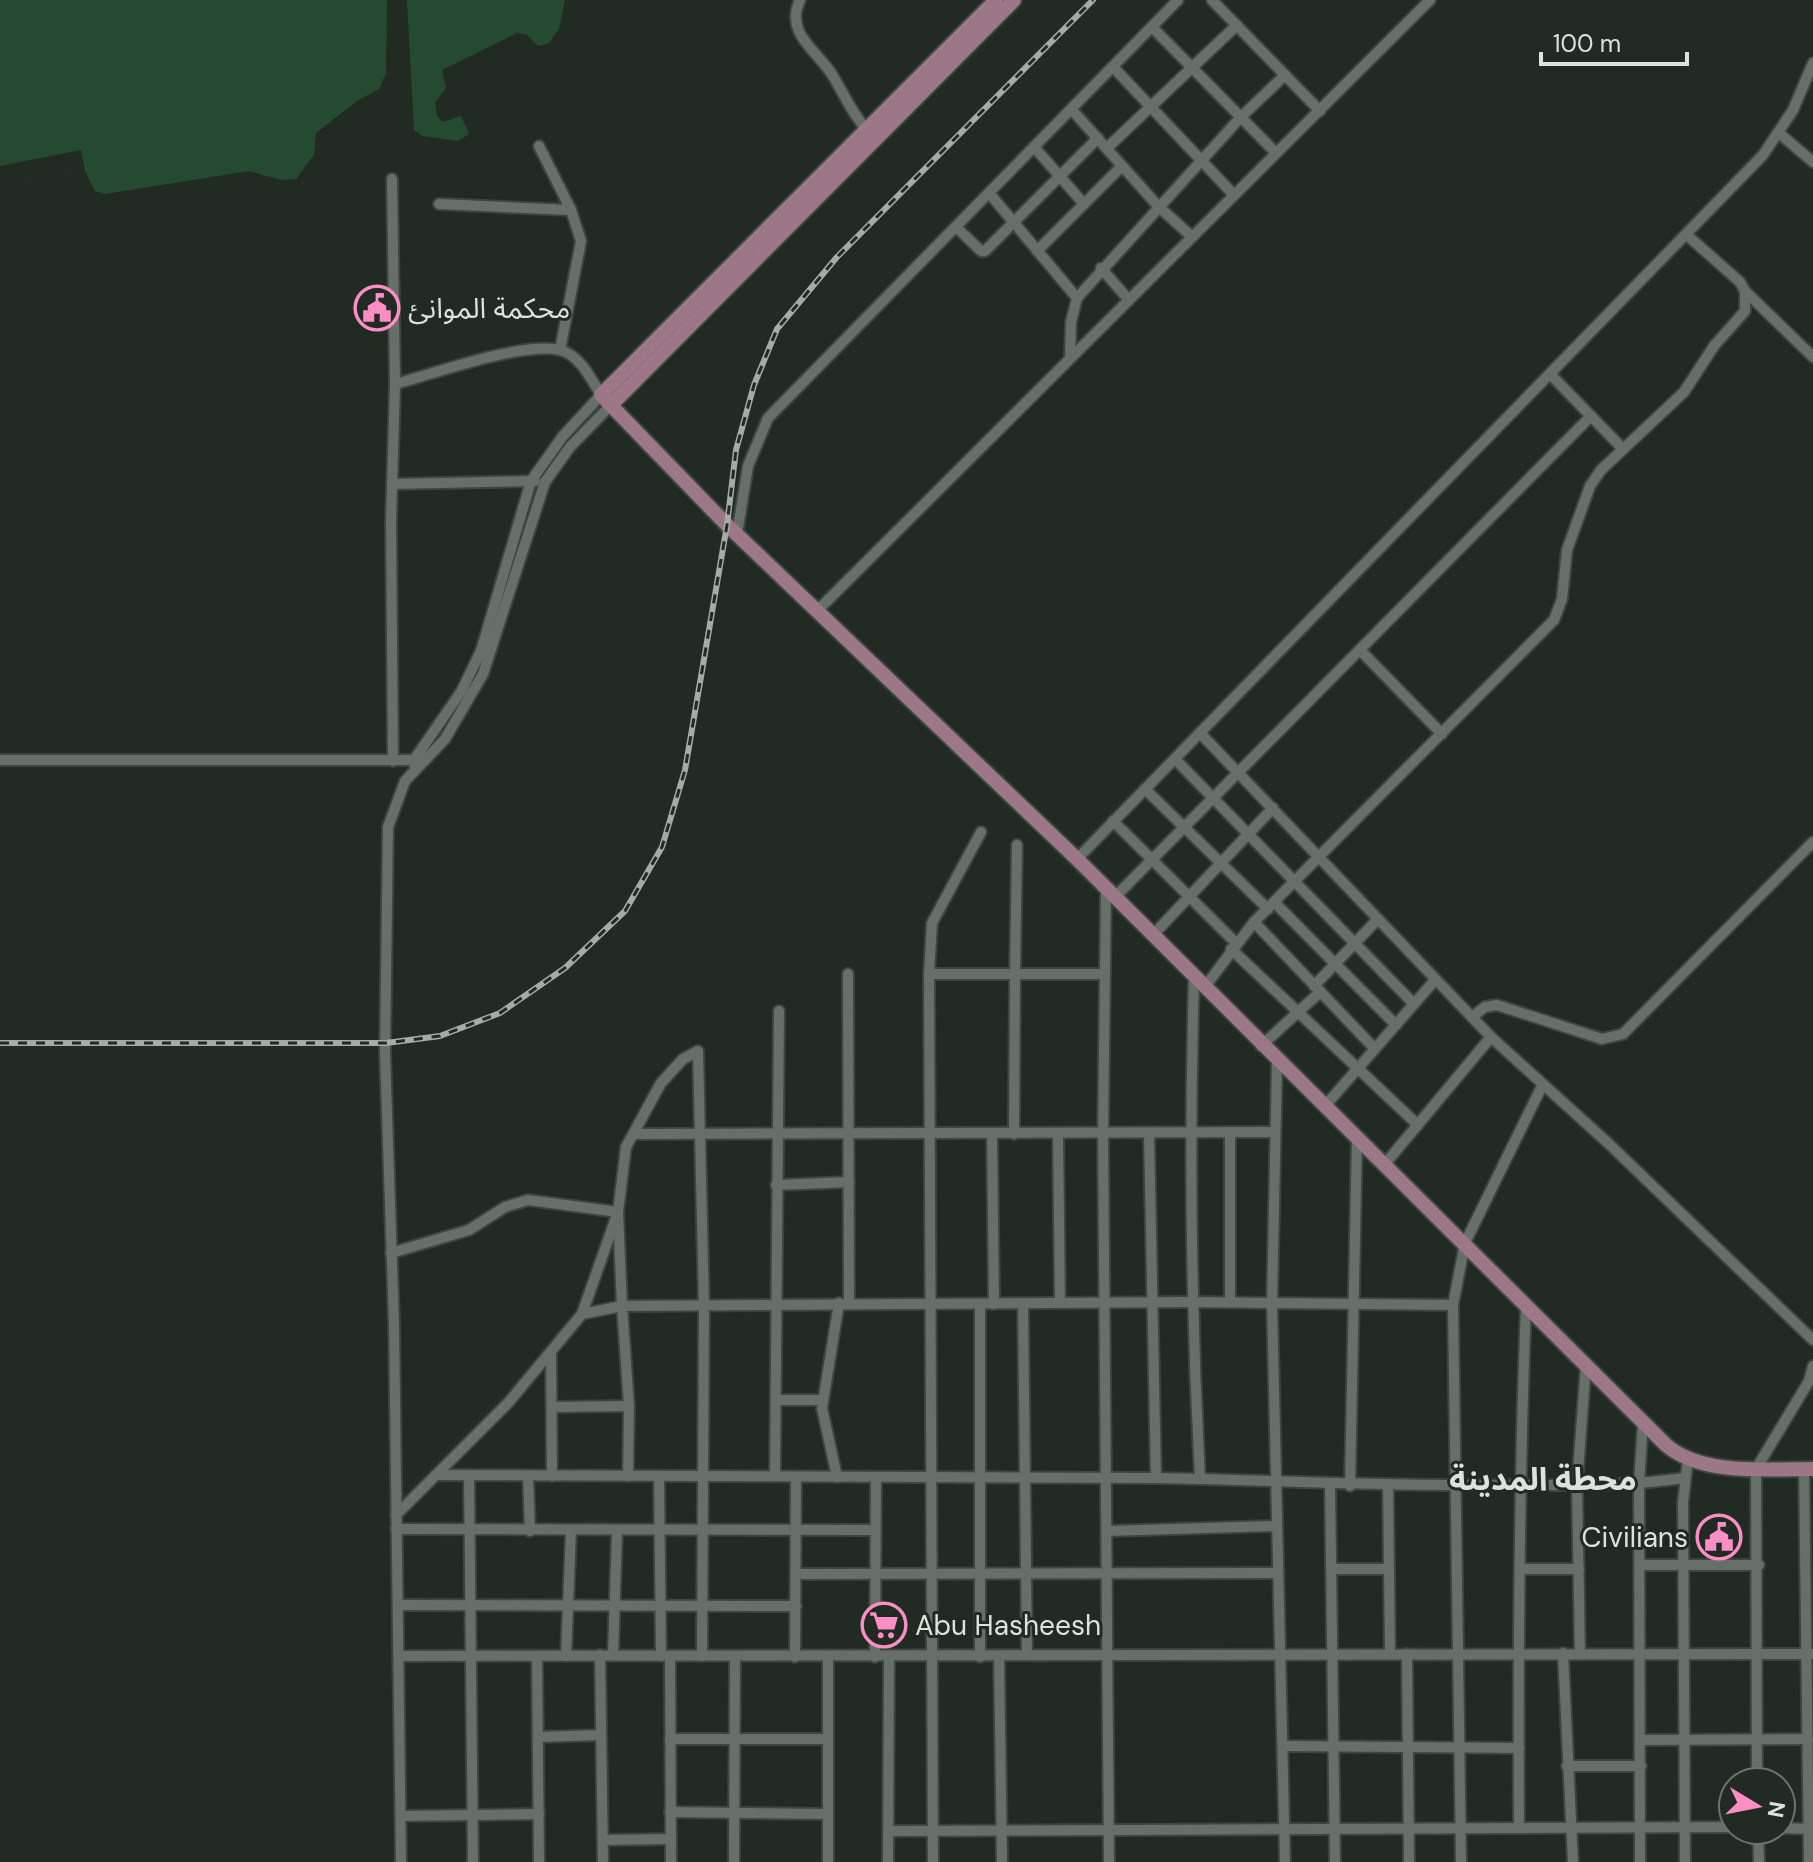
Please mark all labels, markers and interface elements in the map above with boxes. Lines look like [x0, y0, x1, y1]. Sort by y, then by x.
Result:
scale bar [1541, 16, 1687, 66]
text: 100 m [1553, 28, 1621, 59]
public building icon: محكمة الموانئ [353, 284, 401, 332]
place label: محكمة الموانئ [408, 290, 570, 327]
district label: محطة المدينة [1449, 1458, 1637, 1500]
public building icon: Civilians [1695, 1513, 1743, 1561]
place label: Civilians [1581, 1519, 1688, 1556]
supermarket icon: Abu Hasheesh [860, 1601, 908, 1649]
place label: Abu Hasheesh [915, 1607, 1101, 1644]
north arrow [1717, 1766, 1797, 1846]
text: N [1761, 1799, 1792, 1820]

